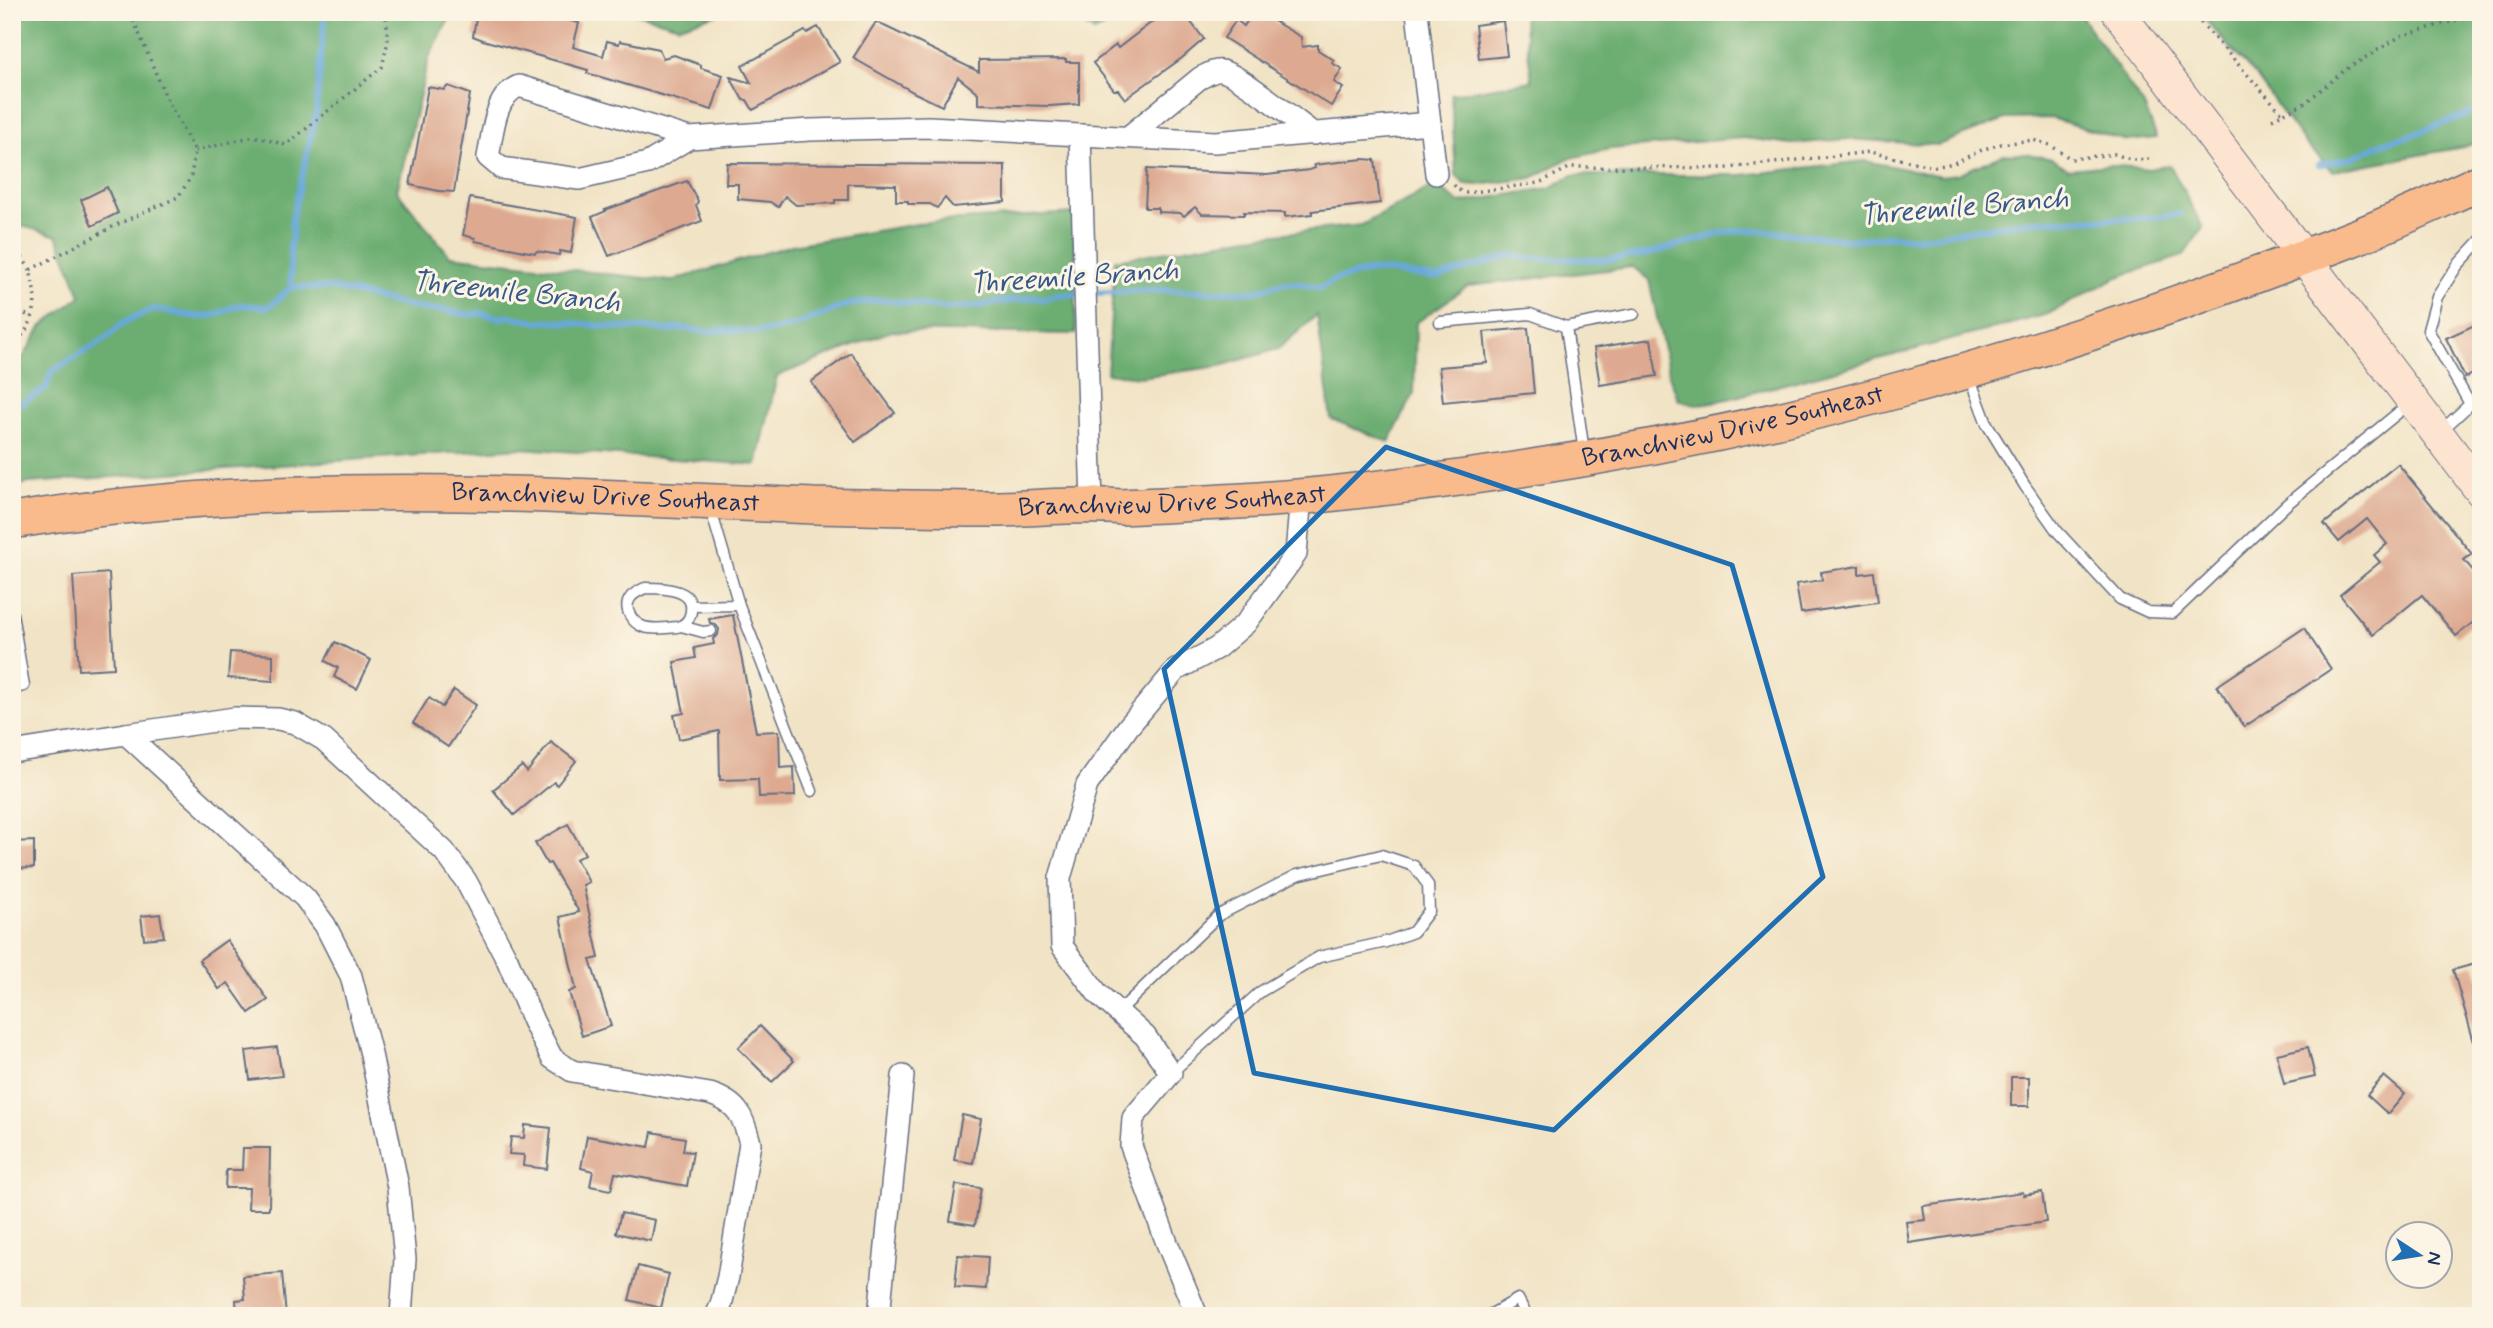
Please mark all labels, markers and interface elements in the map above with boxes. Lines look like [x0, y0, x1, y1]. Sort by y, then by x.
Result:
water label: Threemile Branch [1858, 180, 2070, 236]
water label: Threemile Branch [968, 252, 1180, 304]
water label: Threemile Branch [410, 264, 622, 322]
street label: Branchview Drive Southeast [1579, 378, 1888, 476]
street label: Branchview Drive Southeast [451, 476, 760, 521]
street label: Branchview Drive Southeast [1017, 477, 1328, 525]
north arrow [2384, 1220, 2454, 1290]
text: N [2421, 1249, 2448, 1267]

